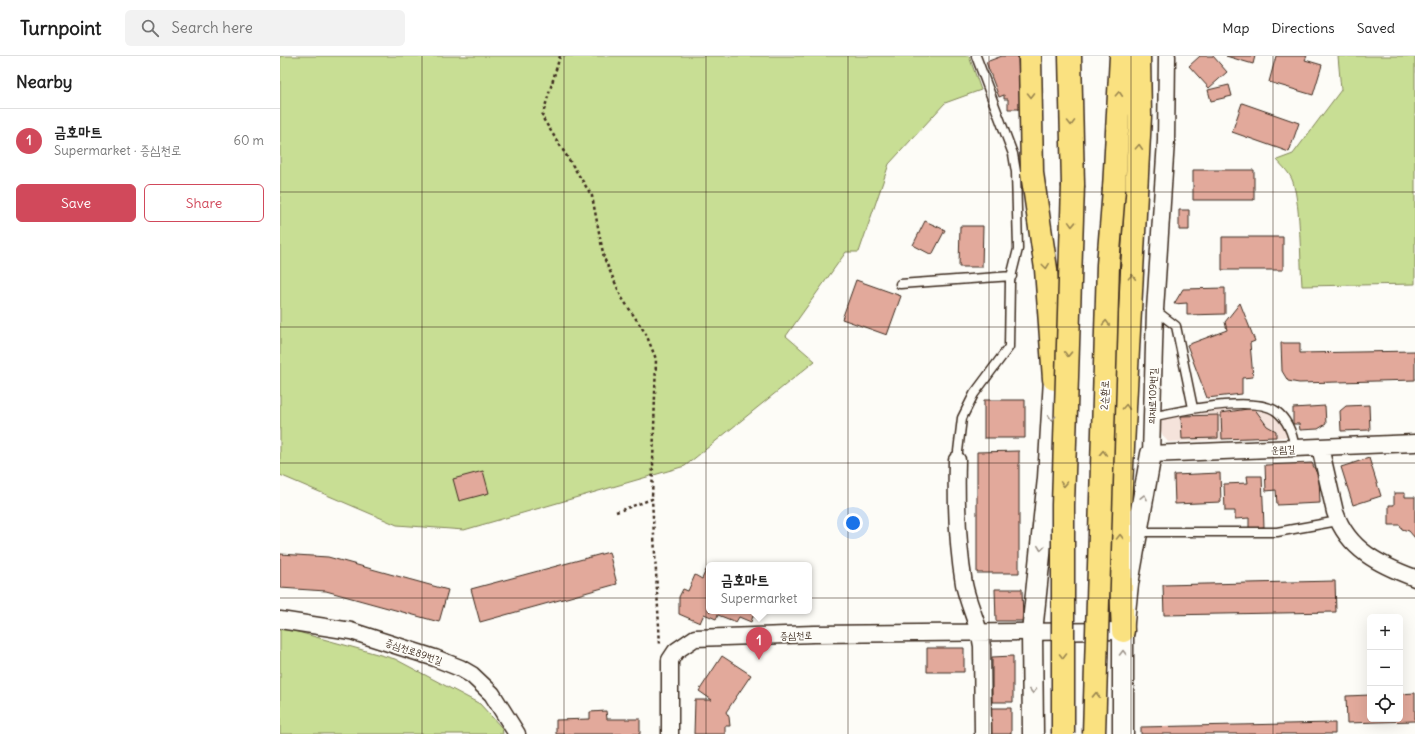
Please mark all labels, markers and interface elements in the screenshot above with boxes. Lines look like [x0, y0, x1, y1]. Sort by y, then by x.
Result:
search box [125, 10, 405, 46]
text: Turnpoint [20, 16, 101, 40]
icon: search [139, 17, 161, 39]
text: Search here [171, 18, 253, 37]
text: Map [1222, 19, 1249, 37]
text: Directions [1271, 19, 1335, 37]
text: Saved [1357, 19, 1395, 37]
text: Nearby [16, 71, 72, 93]
one-way arrow [1115, 91, 1124, 97]
one-way arrow [1026, 92, 1035, 98]
one-way arrow [1067, 120, 1076, 126]
text: 금호마트 [54, 122, 102, 141]
text: 1 [26, 132, 32, 149]
text: 60 m [233, 132, 264, 149]
text: Supermarket · 증심천로 [54, 142, 182, 159]
one-way arrow [1134, 144, 1143, 150]
button: Save [16, 184, 136, 222]
button: Share [144, 184, 264, 222]
one-way arrow [1067, 221, 1076, 227]
one-way arrow [1041, 263, 1050, 269]
one-way arrow [1128, 274, 1137, 280]
one-way arrow [1102, 320, 1110, 326]
one-way arrow [1064, 351, 1072, 357]
street label: 의재로109번길 [1145, 368, 1160, 425]
street label: 2순환로 [1097, 380, 1112, 410]
one-way arrow [1121, 404, 1130, 410]
one-way arrow [1047, 415, 1056, 421]
street label: 운림길 [1271, 443, 1295, 456]
one-way arrow [1098, 450, 1107, 456]
one-way arrow [1060, 481, 1068, 487]
one-way arrow [1139, 494, 1148, 500]
your location [843, 513, 863, 533]
one-way arrow [1116, 534, 1124, 540]
one-way arrow [1036, 544, 1045, 551]
popup [706, 562, 812, 614]
text: 금호마트 [721, 570, 769, 589]
text: Supermarket [721, 590, 797, 607]
map controls [1367, 614, 1403, 722]
button: + [1367, 614, 1403, 650]
pin: 1 [746, 627, 772, 660]
street label: 증심천로 [780, 628, 812, 643]
street label: 증심천로89번길 [383, 636, 444, 667]
one-way arrow [1119, 650, 1127, 656]
button: − [1367, 650, 1403, 686]
one-way arrow [1059, 653, 1067, 659]
button: locate [1367, 686, 1403, 722]
one-way arrow [1029, 688, 1037, 694]
one-way arrow [1091, 692, 1100, 698]

